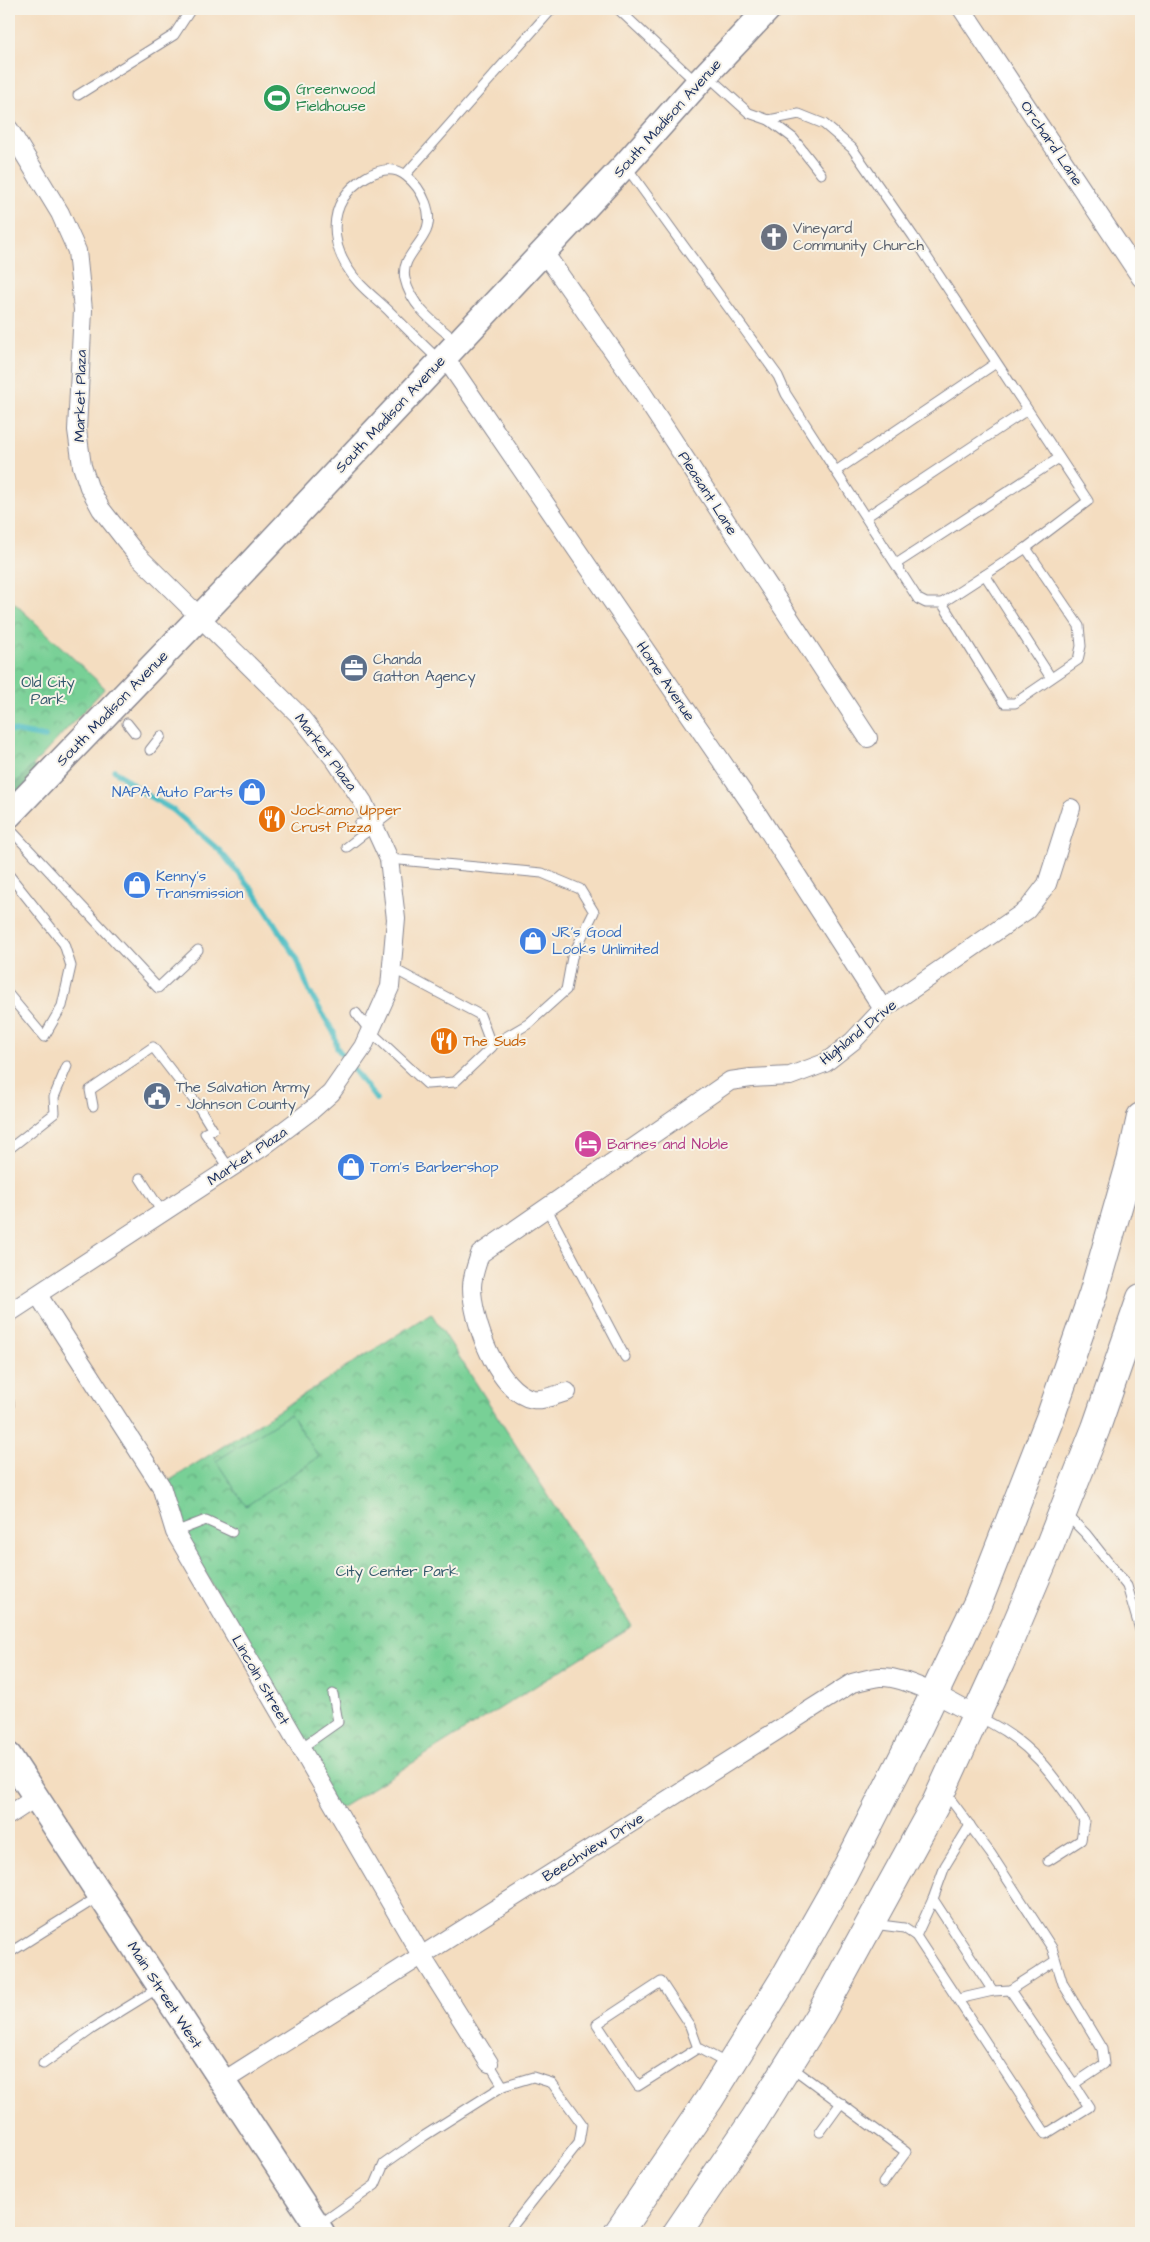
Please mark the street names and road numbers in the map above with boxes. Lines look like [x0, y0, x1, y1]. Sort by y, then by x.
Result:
street label: South Madison Avenue [608, 54, 726, 182]
street label: Orchard Lane [1015, 97, 1088, 190]
street label: Market Plaza [69, 349, 92, 442]
street label: South Madison Avenue [330, 351, 450, 478]
street label: Pleasant Lane [673, 447, 743, 539]
street label: Home Avenue [631, 637, 700, 725]
street label: South Madison Avenue [52, 646, 173, 771]
street label: Market Plaza [289, 709, 362, 796]
street label: Highland Drive [815, 995, 902, 1071]
street label: Market Plaza [203, 1122, 292, 1191]
street label: Lincoln Street [226, 1632, 295, 1729]
street label: Beechview Drive [538, 1808, 648, 1887]
street label: Main Street West [122, 1938, 207, 2053]

